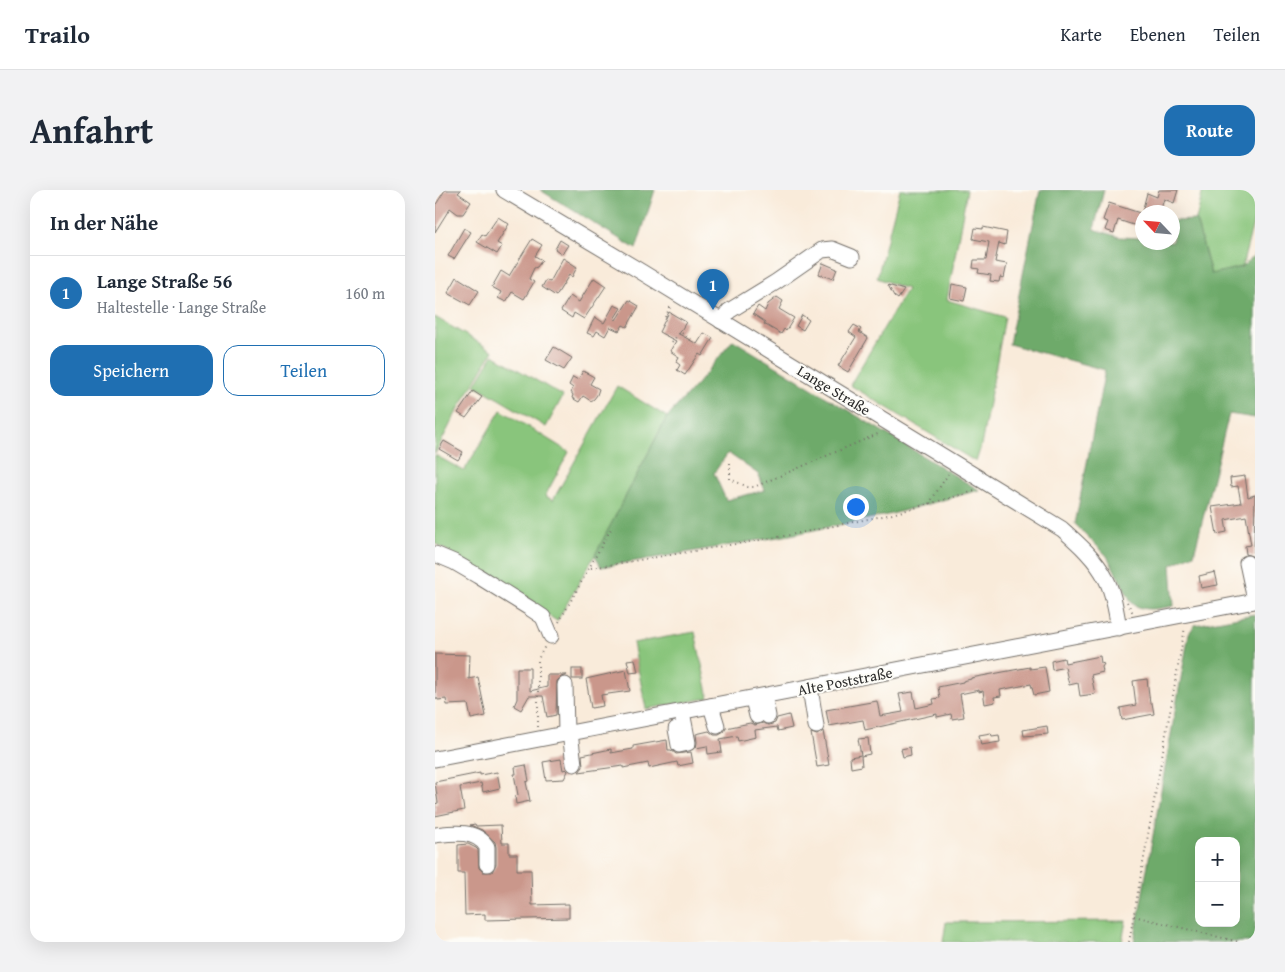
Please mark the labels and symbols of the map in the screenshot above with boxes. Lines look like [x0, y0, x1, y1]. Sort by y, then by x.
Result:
north arrow [1135, 205, 1180, 250]
pin: 1 [697, 269, 729, 310]
street label: Lange Straße [793, 360, 875, 420]
your location [843, 494, 869, 520]
street label: Alte Poststraße [796, 662, 894, 700]

